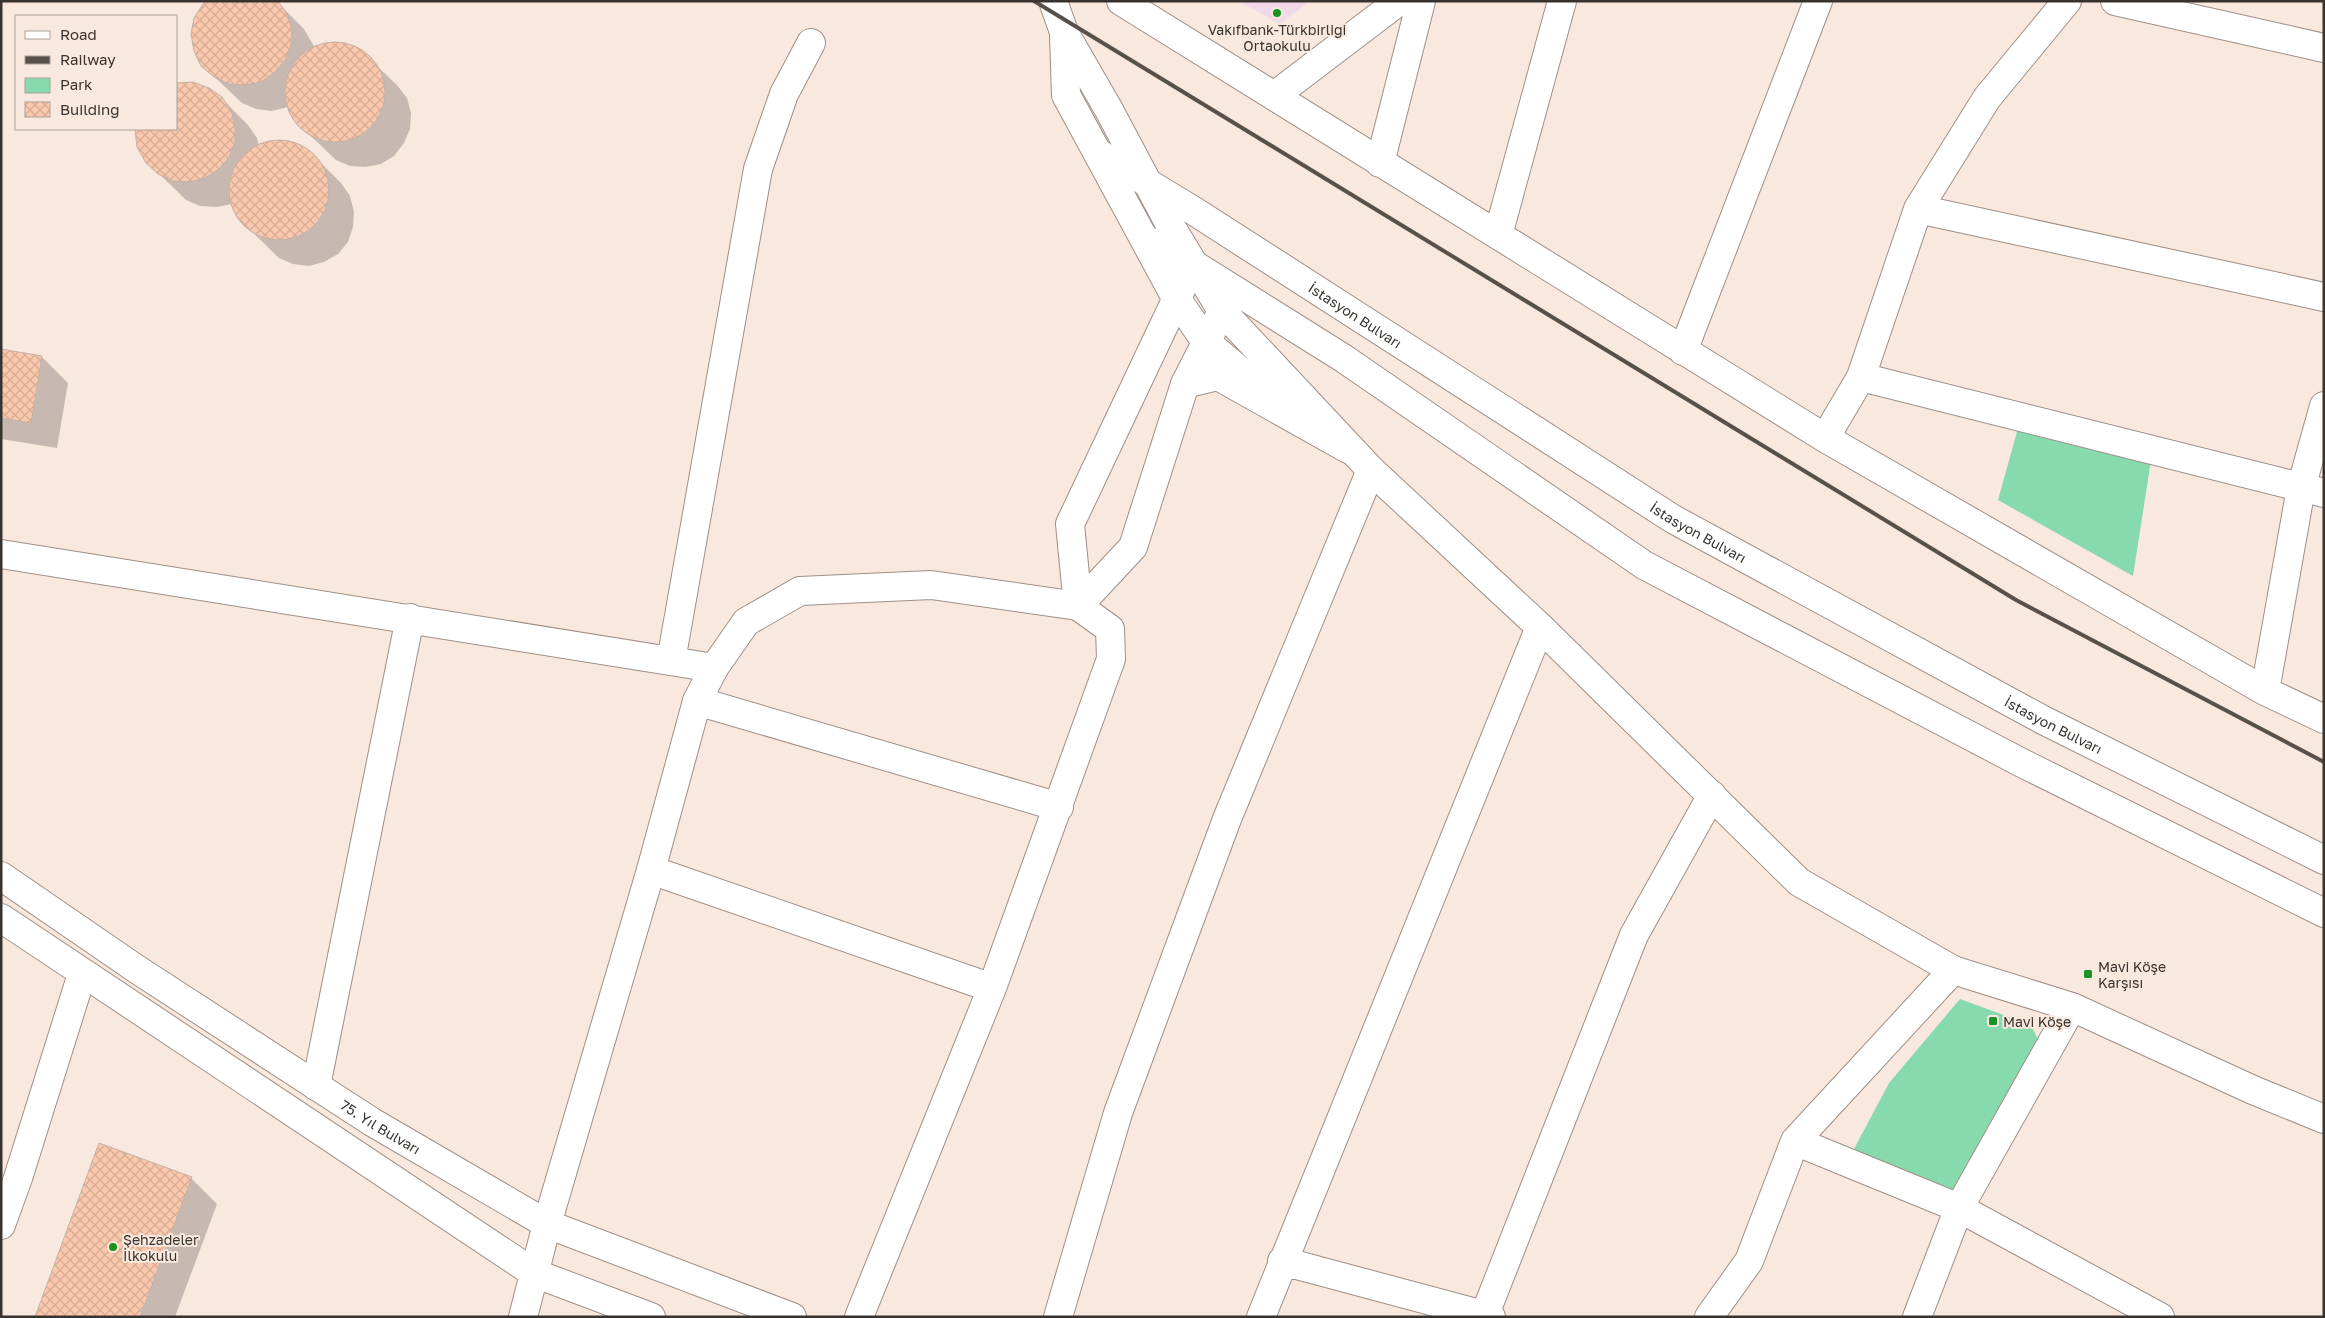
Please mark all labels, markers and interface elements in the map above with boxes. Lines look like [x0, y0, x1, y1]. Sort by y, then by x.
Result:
marker: Vakıfbank-Türkbirliği Ortaokulu [1271, 7, 1283, 19]
legend [15, 15, 178, 130]
place label: Vakıfbank-Türkbirliği Ortaokulu [1208, 21, 1346, 54]
text: Road [60, 25, 97, 43]
text: Railway [60, 50, 116, 68]
text: Park [60, 75, 93, 93]
text: Building [60, 100, 120, 118]
street label: İstasyon Bulvarı [1306, 279, 1405, 351]
street label: İstasyon Bulvarı [1647, 498, 1749, 566]
street label: İstasyon Bulvarı [2002, 692, 2105, 757]
place label: Mavi Köşe Karşısı [2098, 958, 2166, 991]
marker: Mavi Köşe Karşısı [2082, 968, 2094, 980]
place label: Mavi Köşe [2003, 1013, 2071, 1030]
marker: Mavi Köşe [1987, 1015, 1999, 1027]
street label: 75. Yıl Bulvarı [338, 1096, 424, 1157]
place label: Şehzadeler İlkokulu [123, 1231, 199, 1264]
marker: Şehzadeler İlkokulu [107, 1241, 119, 1253]

